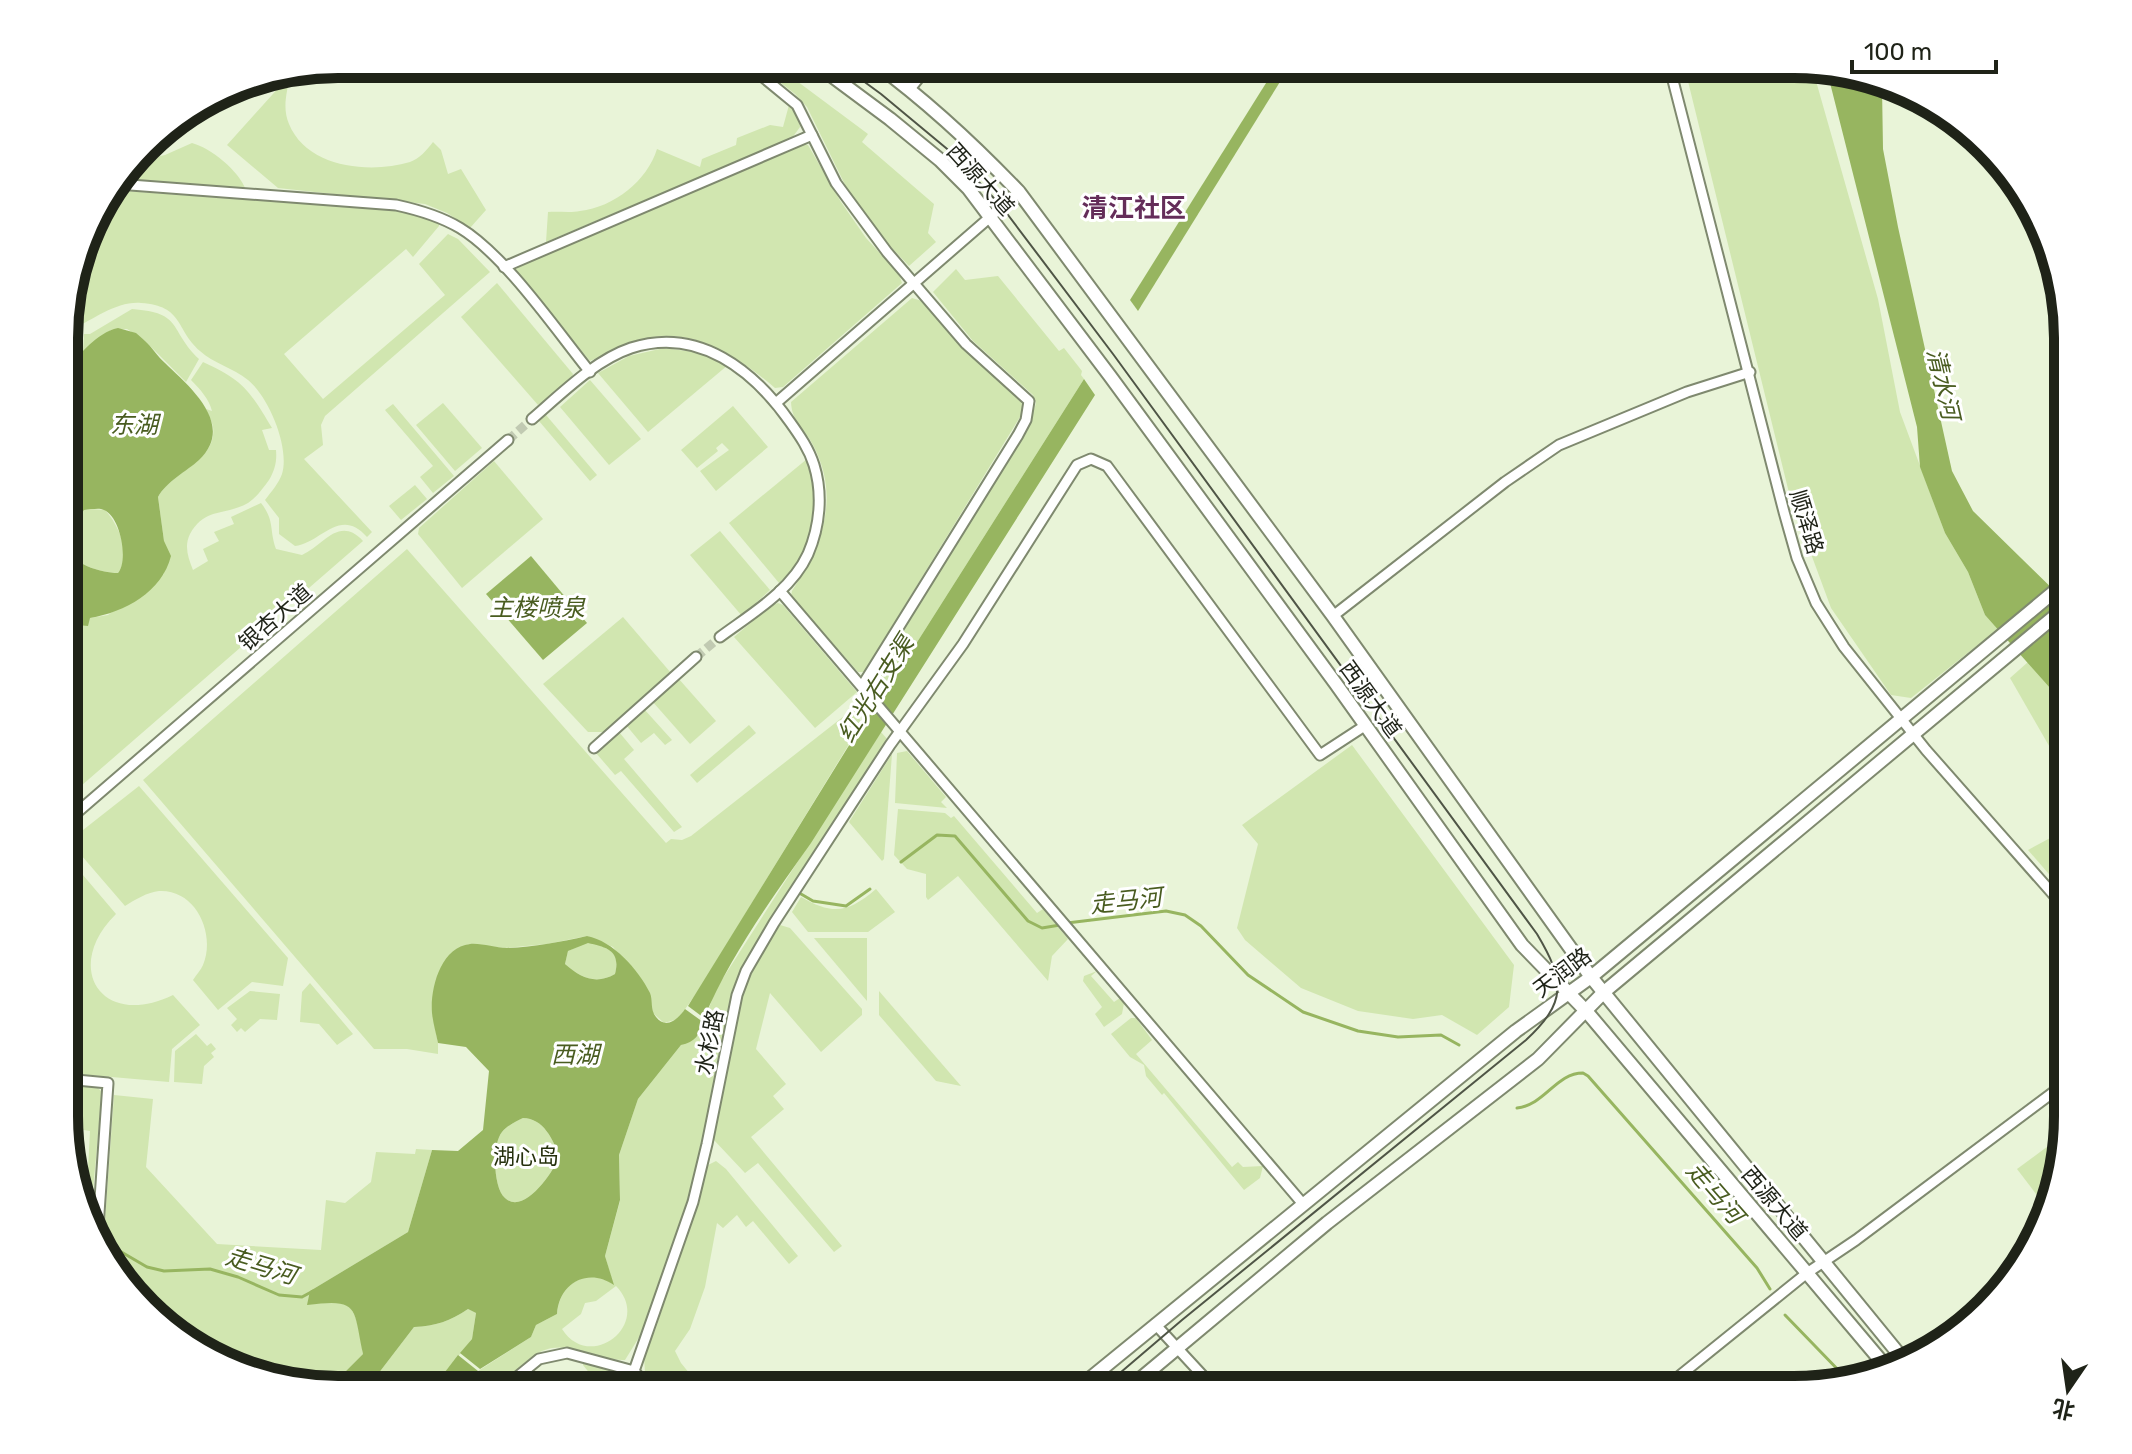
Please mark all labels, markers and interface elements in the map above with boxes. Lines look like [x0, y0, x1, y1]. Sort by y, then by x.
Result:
scale bar [1852, 24, 1996, 74]
text: 100 m [1864, 38, 1932, 66]
street label: 西源大道 [941, 138, 1020, 221]
district label: 清江社区 [1082, 193, 1186, 224]
water label: 清水河 [1921, 346, 1966, 426]
water label: 东湖 [110, 411, 162, 439]
street label: 顺泽路 [1784, 487, 1829, 558]
street label: 银杏大道 [233, 578, 317, 656]
water label: 主楼喷泉 [489, 594, 586, 622]
water label: 红光右支渠 [832, 628, 921, 747]
street label: 西源大道 [1334, 656, 1407, 743]
water label: 走马河 [1089, 883, 1167, 919]
street label: 天润路 [1528, 942, 1597, 1003]
street label: 水杉路 [690, 1007, 729, 1077]
water label: 西湖 [551, 1041, 603, 1069]
park label: 湖心岛 [493, 1143, 559, 1170]
water label: 走马河 [1681, 1157, 1752, 1232]
street label: 西源大道 [1736, 1161, 1813, 1246]
water label: 走马河 [222, 1242, 303, 1291]
north arrow [2028, 1350, 2108, 1430]
text: 北 [2050, 1393, 2077, 1425]

